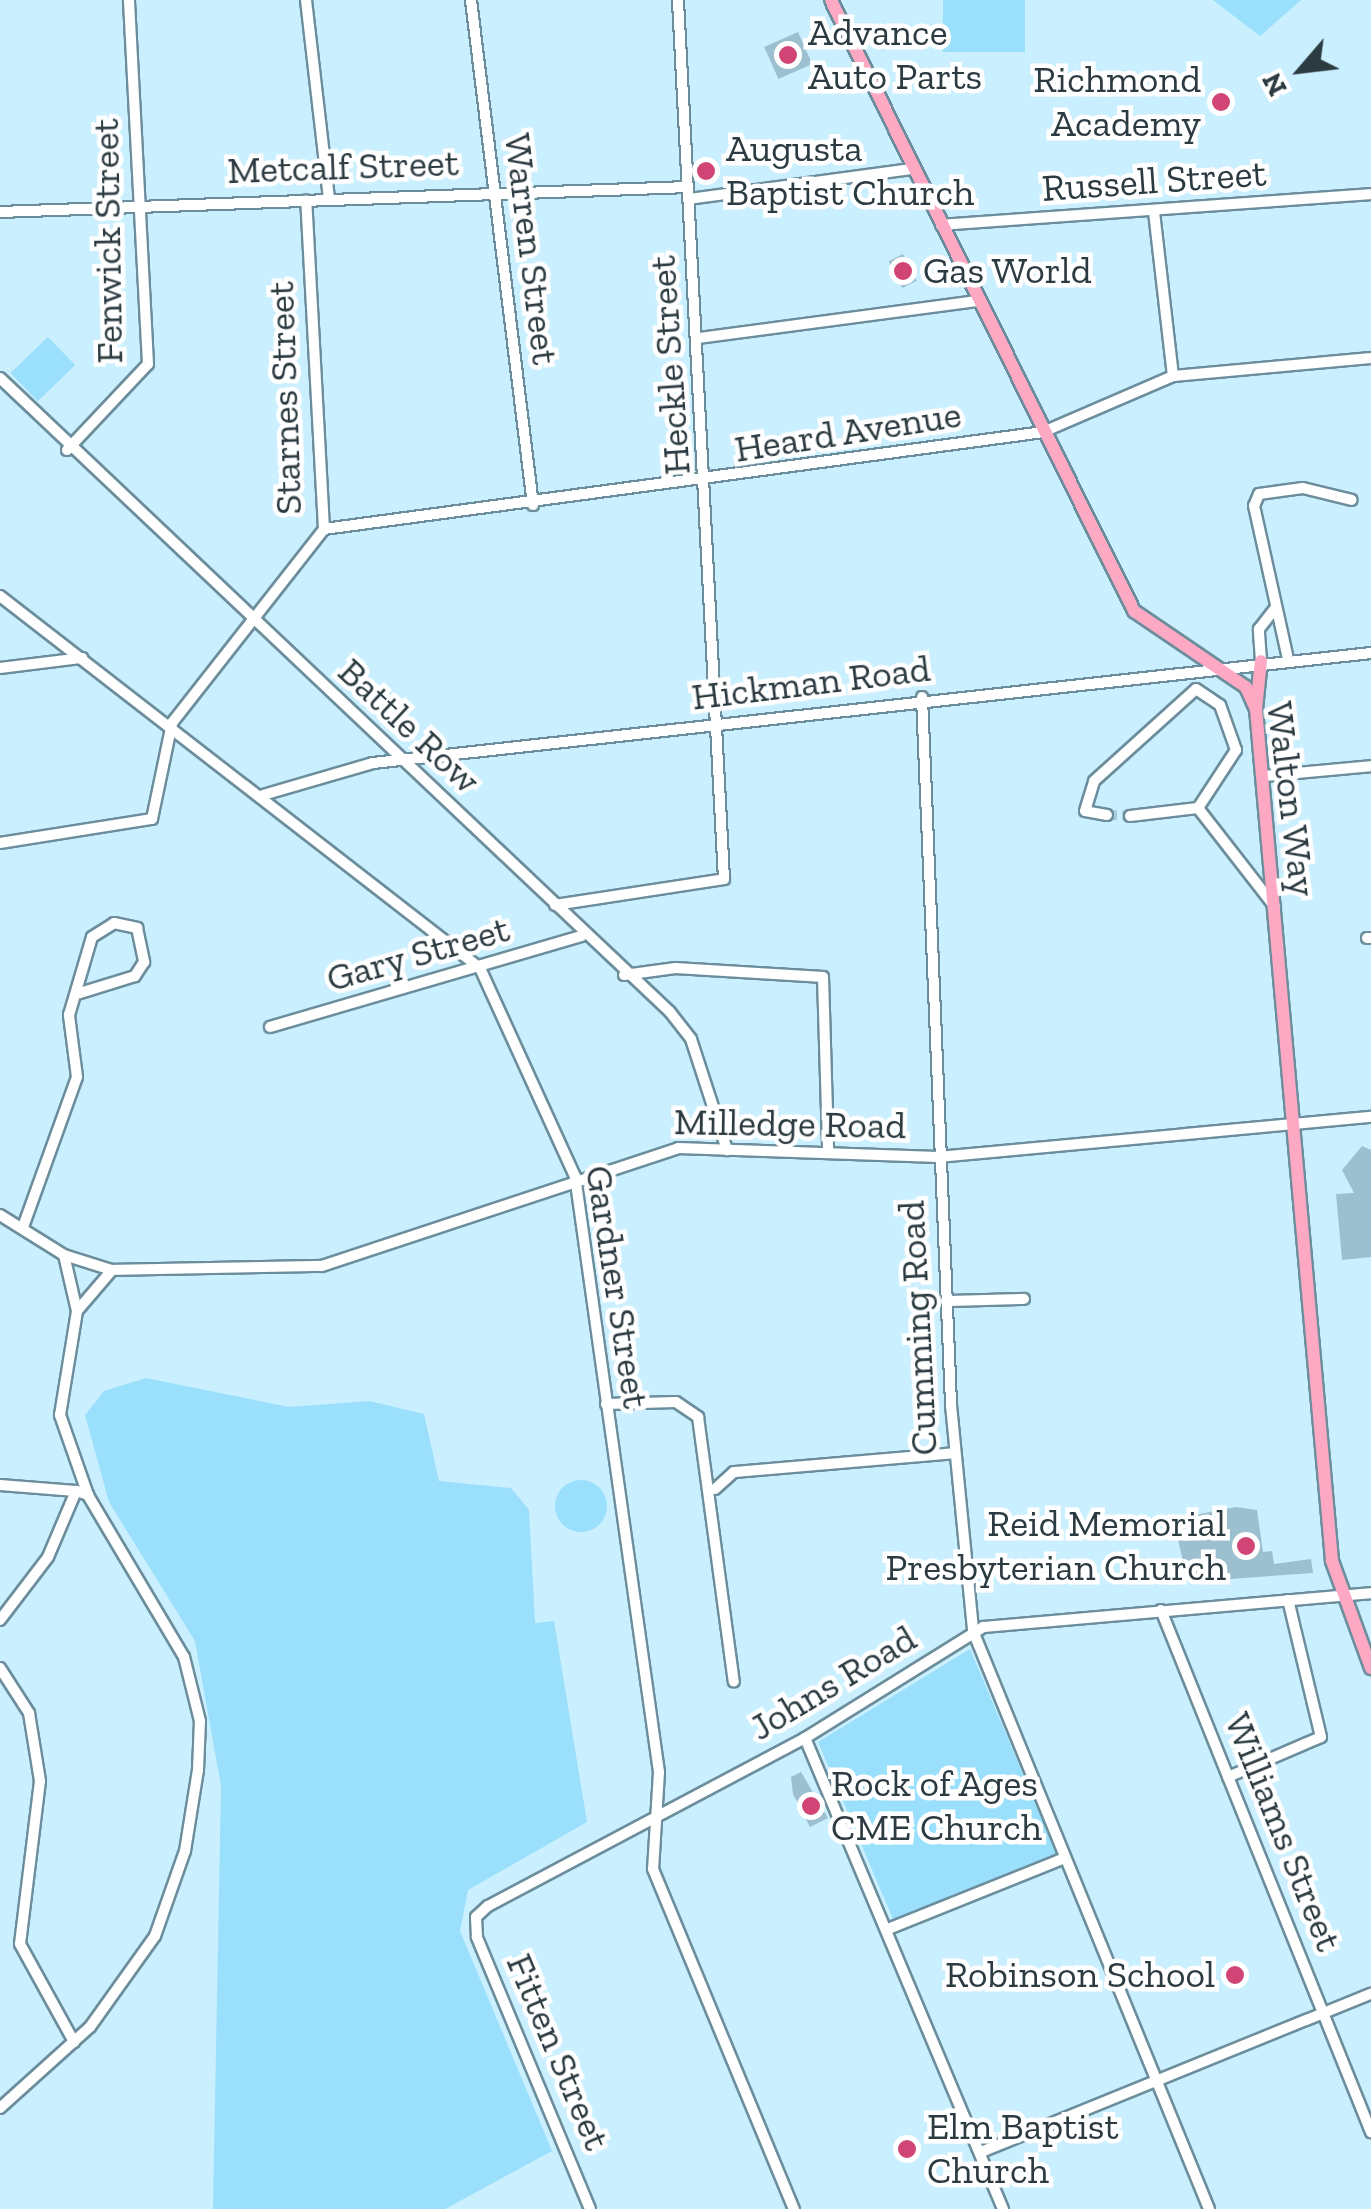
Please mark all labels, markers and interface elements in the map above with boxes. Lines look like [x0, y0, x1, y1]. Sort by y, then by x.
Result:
place label: Advance Auto Parts [808, 10, 982, 100]
north arrow [1251, 20, 1351, 120]
marker: Advance Auto Parts [777, 44, 799, 66]
place label: Richmond Academy [1033, 57, 1201, 146]
text: N [1255, 67, 1294, 101]
marker: Richmond Academy [1210, 91, 1232, 113]
street label: Fenwick Street [83, 118, 133, 364]
place label: Augusta Baptist Church [726, 126, 974, 215]
street label: Warren Street [494, 131, 568, 367]
street label: Metcalf Street [227, 140, 459, 194]
street label: Russell Street [1040, 150, 1268, 212]
marker: Augusta Baptist Church [695, 160, 717, 182]
place label: Gas World [923, 248, 1093, 294]
street label: Heckle Street [640, 254, 700, 476]
marker: Gas World [892, 260, 914, 282]
street label: Starnes Street [258, 280, 312, 516]
street label: Heard Avenue [731, 392, 965, 472]
street label: Hickman Road [689, 646, 933, 720]
street label: Battle Row [329, 649, 489, 803]
street label: Walton Way [1256, 698, 1326, 900]
street label: Gary Street [321, 906, 515, 1002]
street label: Milledge Road [674, 1099, 906, 1149]
street label: Gardner Street [575, 1162, 659, 1412]
street label: Cumming Road [889, 1199, 947, 1457]
place label: Reid Memorial Presbyterian Church [885, 1501, 1226, 1590]
marker: Reid Memorial Presbyterian Church [1235, 1535, 1257, 1557]
street label: Johns Road [742, 1616, 924, 1750]
street label: Williams Street [1214, 1706, 1352, 1958]
place label: Rock of Ages CME Church [831, 1761, 1042, 1850]
marker: Rock of Ages CME Church [800, 1795, 822, 1817]
street label: Fitten Street [496, 1947, 620, 2157]
place label: Robinson School [945, 1952, 1215, 1998]
marker: Robinson School [1224, 1964, 1246, 1986]
place label: Elm Baptist Church [927, 2104, 1119, 2194]
marker: Elm Baptist Church [896, 2138, 918, 2160]

